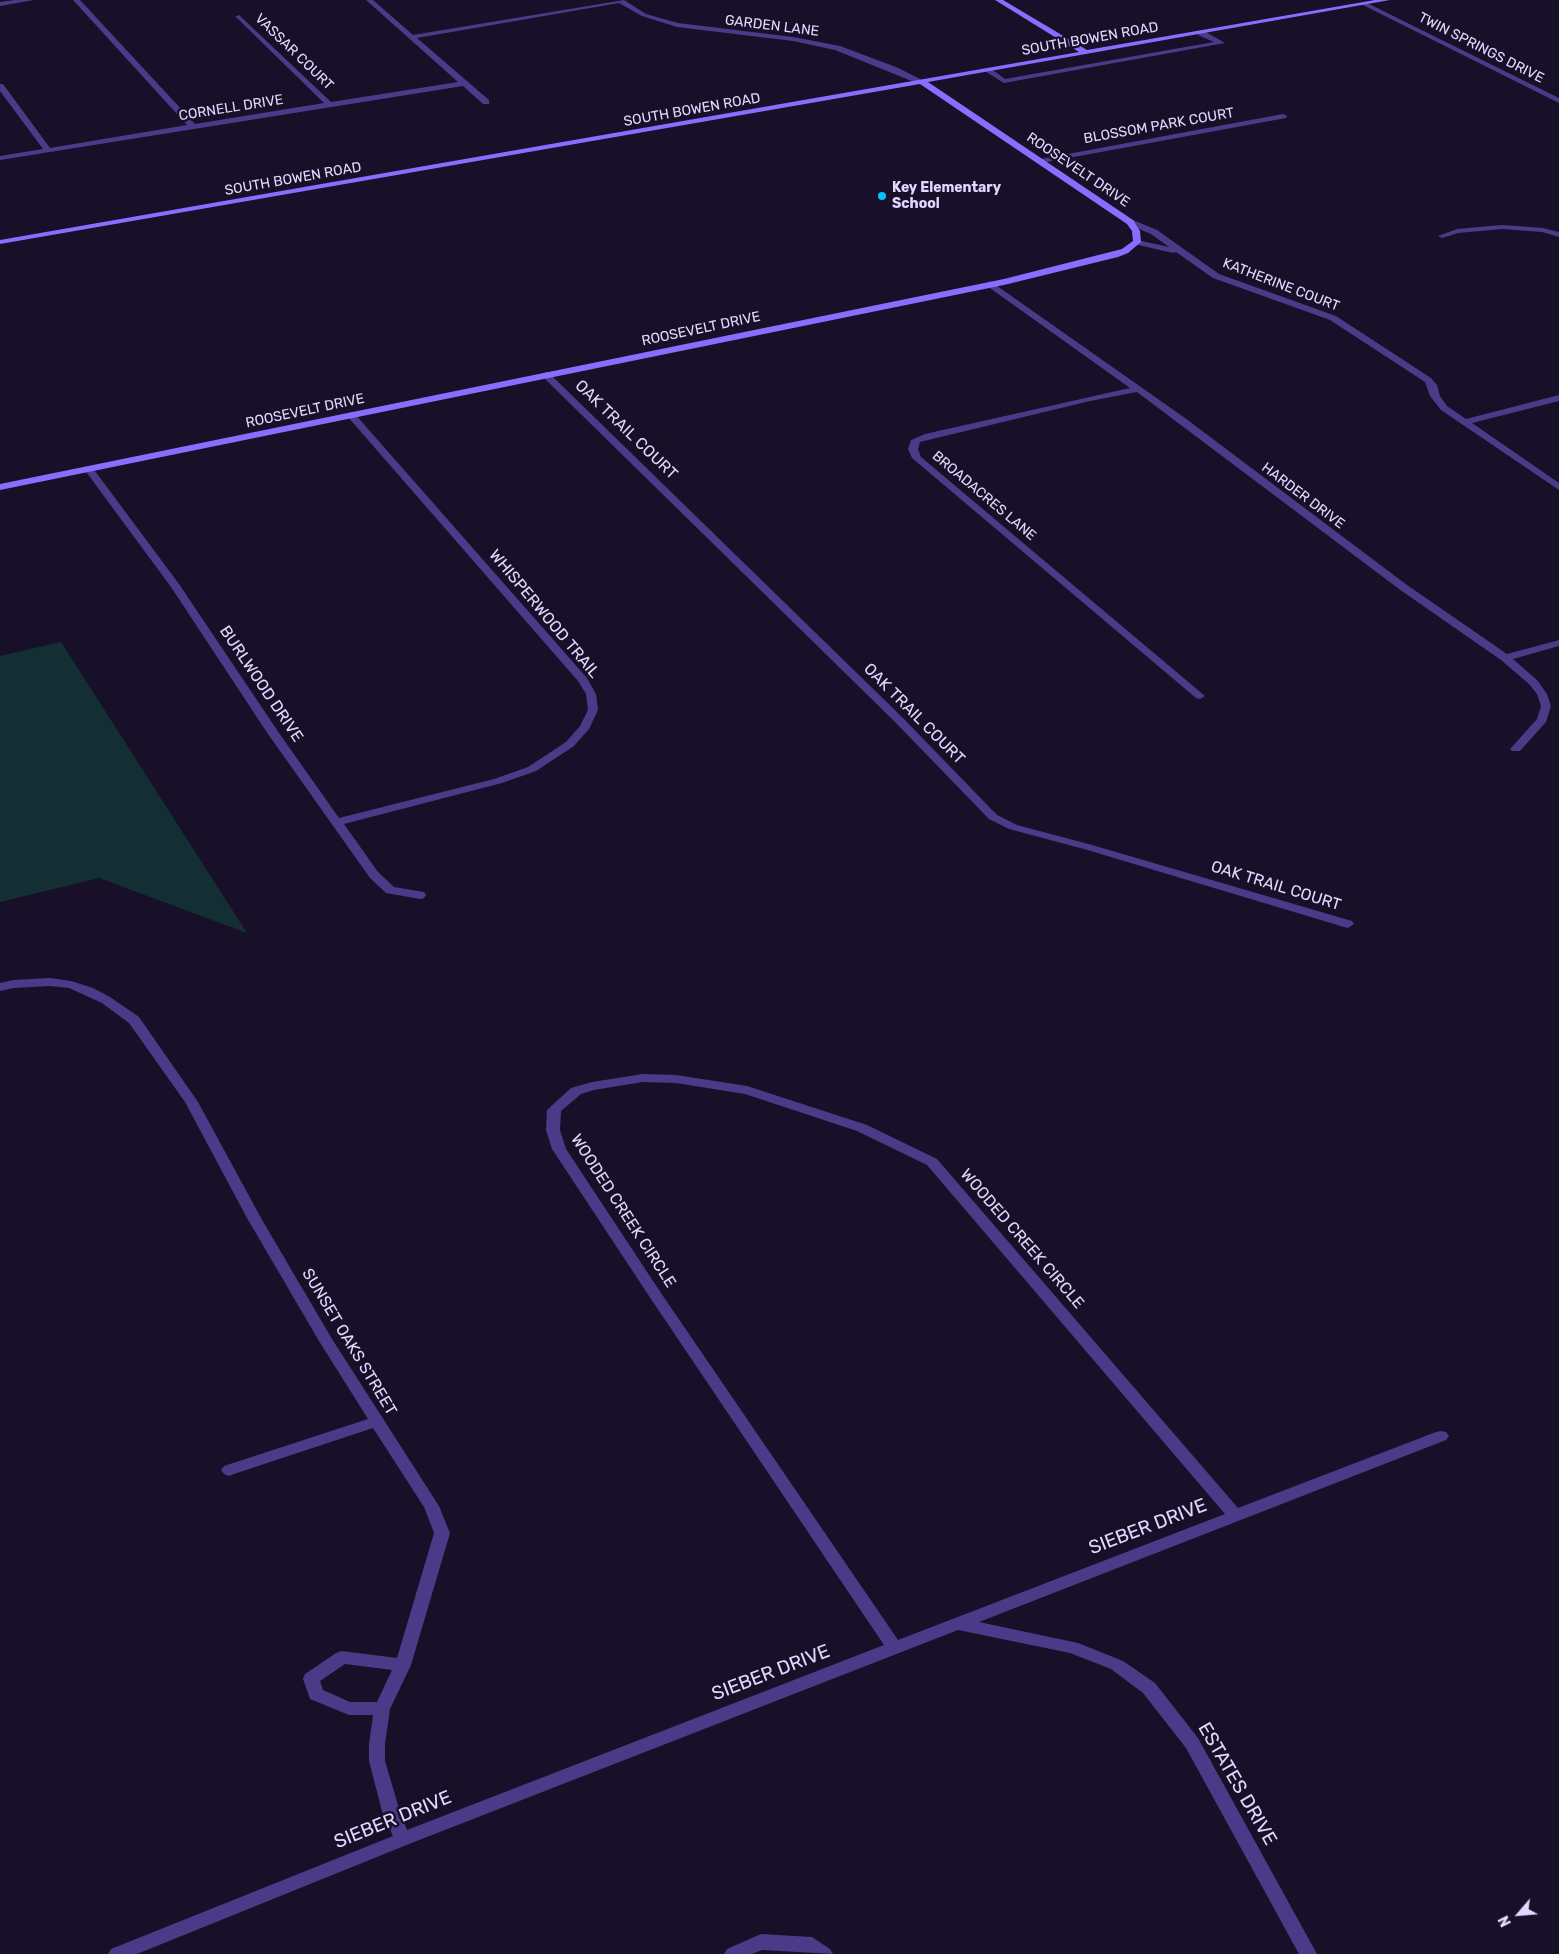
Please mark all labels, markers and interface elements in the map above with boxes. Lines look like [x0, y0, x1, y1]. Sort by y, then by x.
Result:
street label: TWIN SPRINGS DRIVE [1415, 9, 1547, 87]
street label: VASSAR COURT [251, 10, 337, 94]
street label: GARDEN LANE [724, 12, 820, 40]
street label: SOUTH BOWEN ROAD [1020, 19, 1160, 59]
street label: SOUTH BOWEN ROAD [622, 90, 762, 130]
street label: CORNELL DRIVE [178, 91, 284, 125]
street label: BLOSSOM PARK COURT [1082, 104, 1236, 148]
street label: ROOSEVELT DRIVE [1023, 129, 1133, 211]
street label: SOUTH BOWEN ROAD [223, 159, 363, 199]
place label: Key Elementary School [892, 180, 1001, 212]
marker: Key Elementary School [876, 190, 888, 202]
street label: KATHERINE COURT [1220, 255, 1342, 315]
street label: ROOSEVELT DRIVE [640, 308, 762, 350]
street label: OAK TRAIL COURT [571, 376, 681, 484]
street label: ROOSEVELT DRIVE [244, 390, 366, 432]
street label: BROADACRES LANE [929, 448, 1039, 544]
street label: HARDER DRIVE [1258, 459, 1348, 533]
street label: WHISPERWOOD TRAIL [485, 546, 603, 682]
street label: BURLWOOD DRIVE [215, 622, 307, 746]
street label: OAK TRAIL COURT [859, 659, 969, 769]
street label: OAK TRAIL COURT [1209, 857, 1343, 915]
street label: WOODED CREEK CIRCLE [566, 1131, 680, 1291]
street label: WOODED CREEK CIRCLE [956, 1165, 1088, 1313]
street label: SUNSET OAKS STREET [298, 1265, 400, 1419]
street label: SIEBER DRIVE [1086, 1494, 1210, 1560]
street label: SIEBER DRIVE [709, 1640, 833, 1706]
street label: ESTATES DRIVE [1193, 1719, 1281, 1849]
street label: SIEBER DRIVE [331, 1786, 455, 1854]
north arrow [1494, 1889, 1544, 1939]
text: N [1495, 1913, 1515, 1929]

